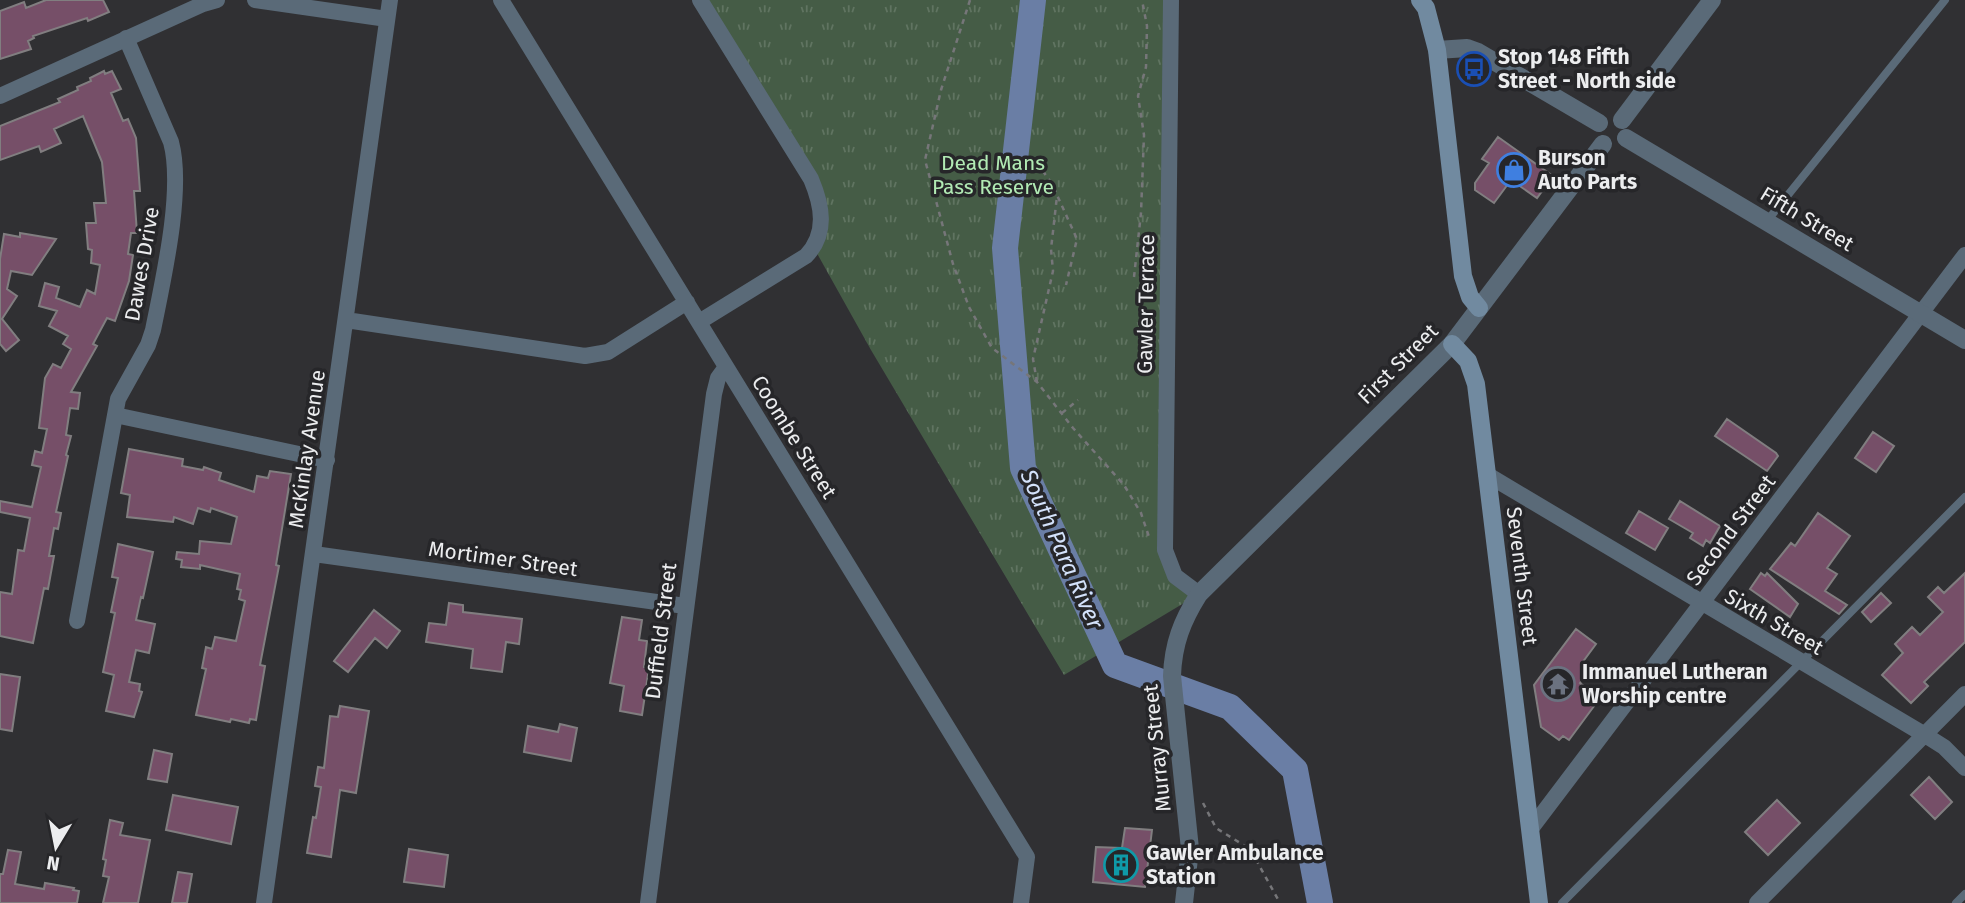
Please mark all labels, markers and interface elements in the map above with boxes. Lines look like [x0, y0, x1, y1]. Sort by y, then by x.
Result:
place label: Stop 148 Fifth Street - North side [1498, 44, 1676, 94]
bus stop icon: Stop 148 Fifth Street - North side [1455, 50, 1493, 88]
place label: Burson Auto Parts [1537, 145, 1637, 195]
park label: Dead Mans Pass Reserve [932, 150, 1054, 200]
shop icon: Burson Auto Parts [1495, 151, 1533, 189]
street label: Fifth Street [1755, 181, 1859, 257]
street label: Dawes Drive [119, 205, 165, 323]
street label: Gawler Terrace [1132, 234, 1160, 374]
street label: First Street [1352, 318, 1444, 410]
street label: McKinlay Avenue [283, 368, 331, 530]
street label: Coombe Street [746, 371, 842, 504]
water label: South Para River [1014, 464, 1110, 634]
street label: Second Street [1681, 469, 1781, 591]
street label: Seventh Street [1501, 505, 1543, 647]
street label: Mortimer Street [427, 536, 580, 582]
street label: Duffield Street [640, 561, 682, 701]
street label: Sixth Street [1720, 583, 1828, 661]
place label: Immanuel Lutheran Worship centre [1582, 659, 1768, 709]
temple icon: Immanuel Lutheran Worship centre [1539, 665, 1577, 703]
street label: Murray Street [1137, 683, 1177, 813]
north arrow [21, 812, 91, 882]
place label: Gawler Ambulance Station [1146, 840, 1324, 890]
building icon: Gawler Ambulance Station [1102, 846, 1140, 884]
text: N [45, 851, 61, 876]

